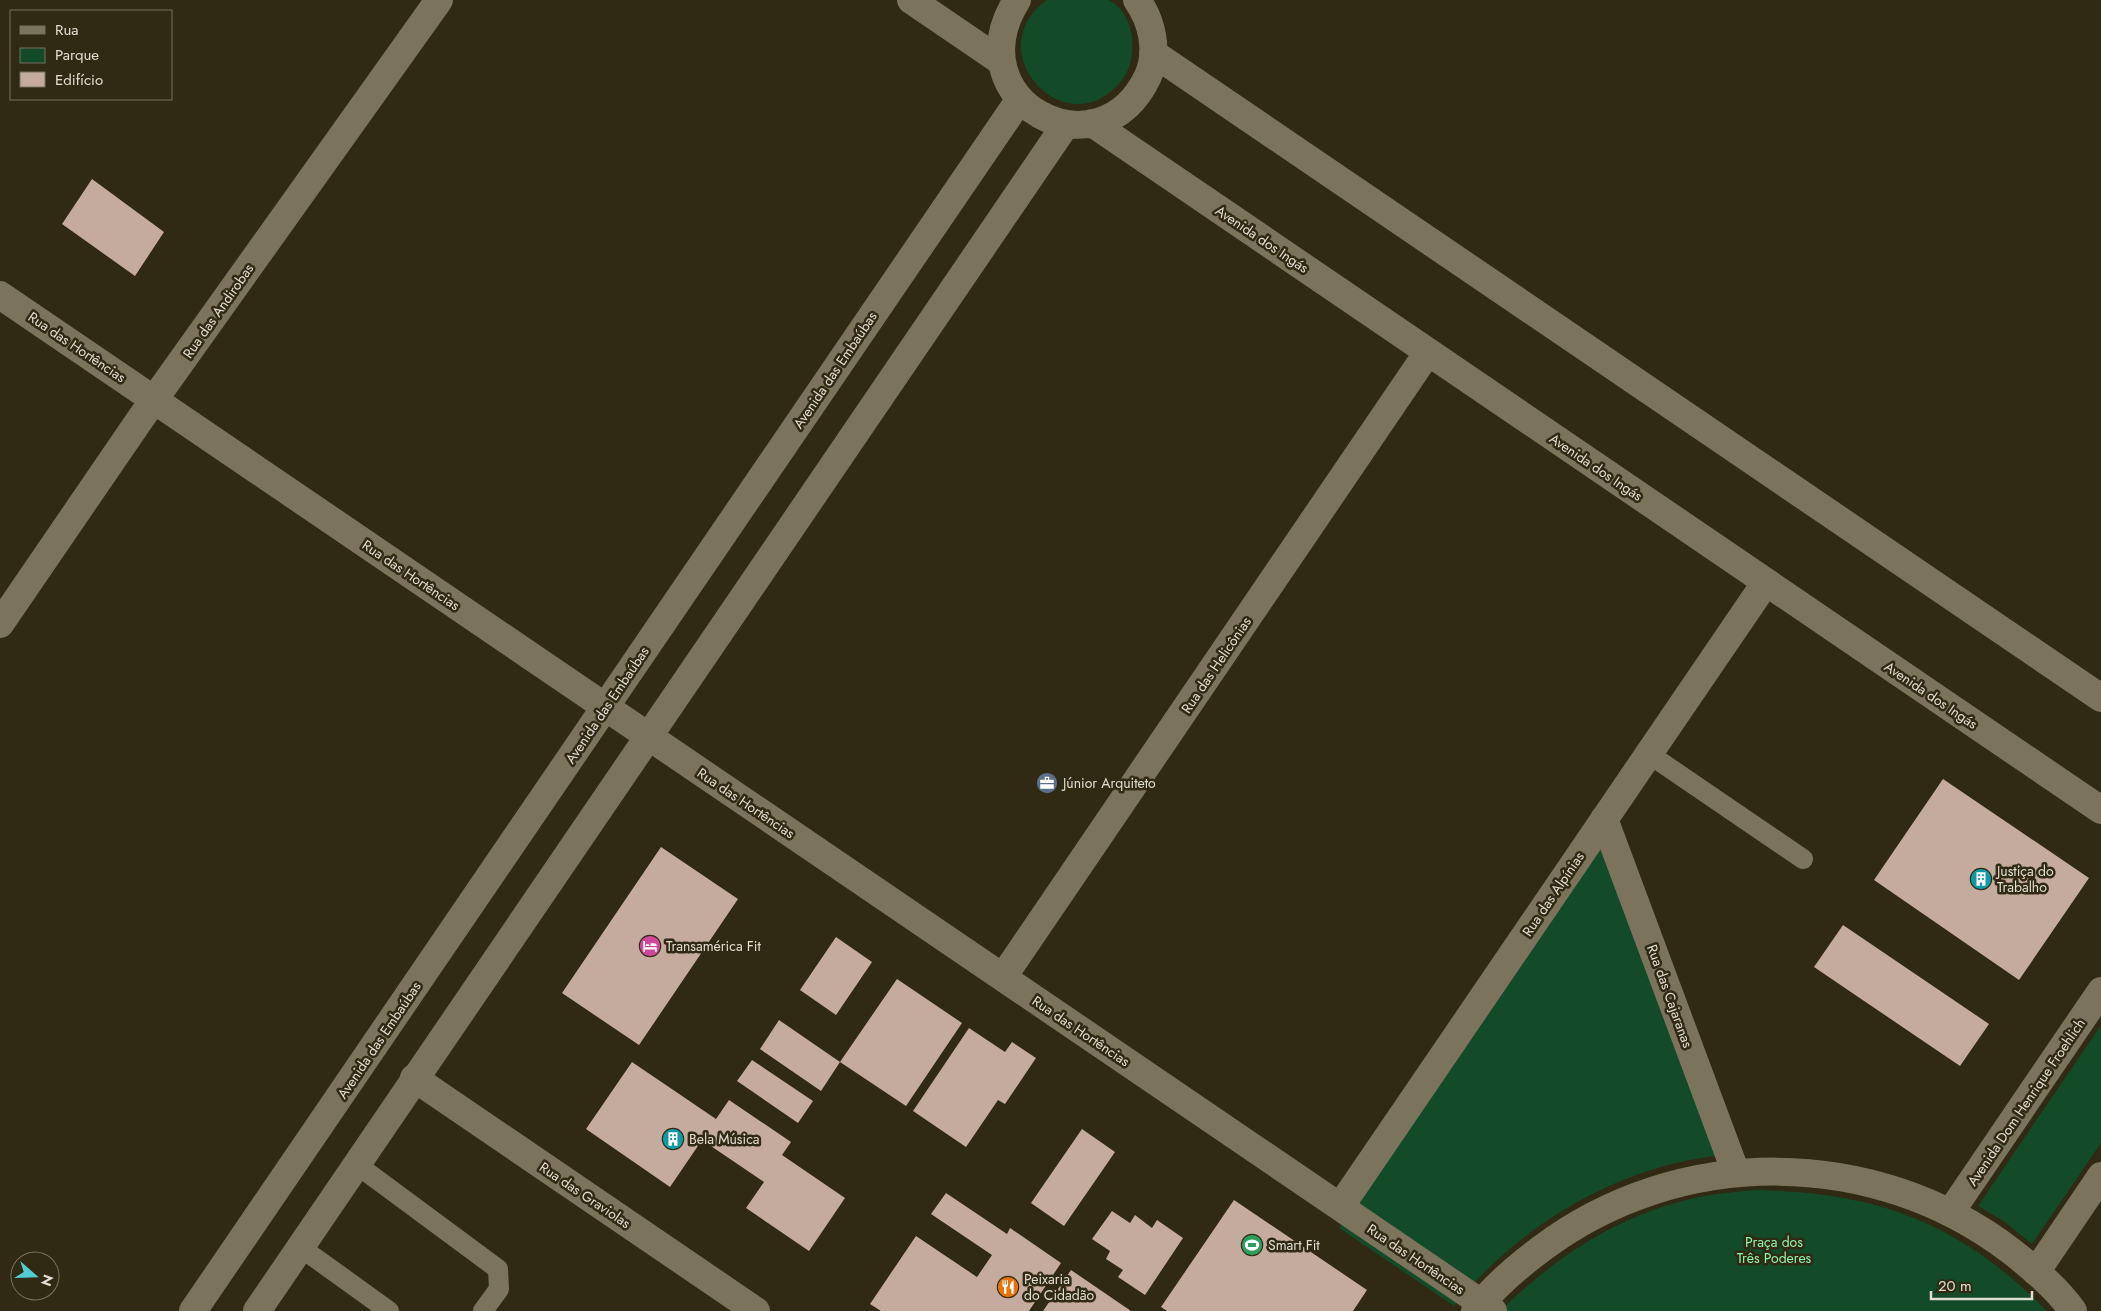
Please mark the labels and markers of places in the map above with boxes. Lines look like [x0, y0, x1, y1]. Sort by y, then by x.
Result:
office icon: Júnior Arquiteto [1035, 771, 1059, 795]
place label: Júnior Arquiteto [1061, 773, 1156, 793]
place label: Justiça do Trabalho [1995, 861, 2054, 897]
building icon: Justiça do Trabalho [1969, 867, 1993, 891]
hotel icon: Transamérica Fit [638, 934, 662, 958]
place label: Transamérica Fit [666, 936, 761, 956]
building icon: Bela Música [661, 1127, 685, 1151]
place label: Bela Música [689, 1129, 760, 1149]
sports icon: Smart Fit [1240, 1233, 1264, 1257]
place label: Smart Fit [1268, 1235, 1320, 1255]
place label: Peixaria do Cidadão [1024, 1269, 1095, 1305]
restaurant icon: Peixaria do Cidadão [996, 1275, 1020, 1299]

